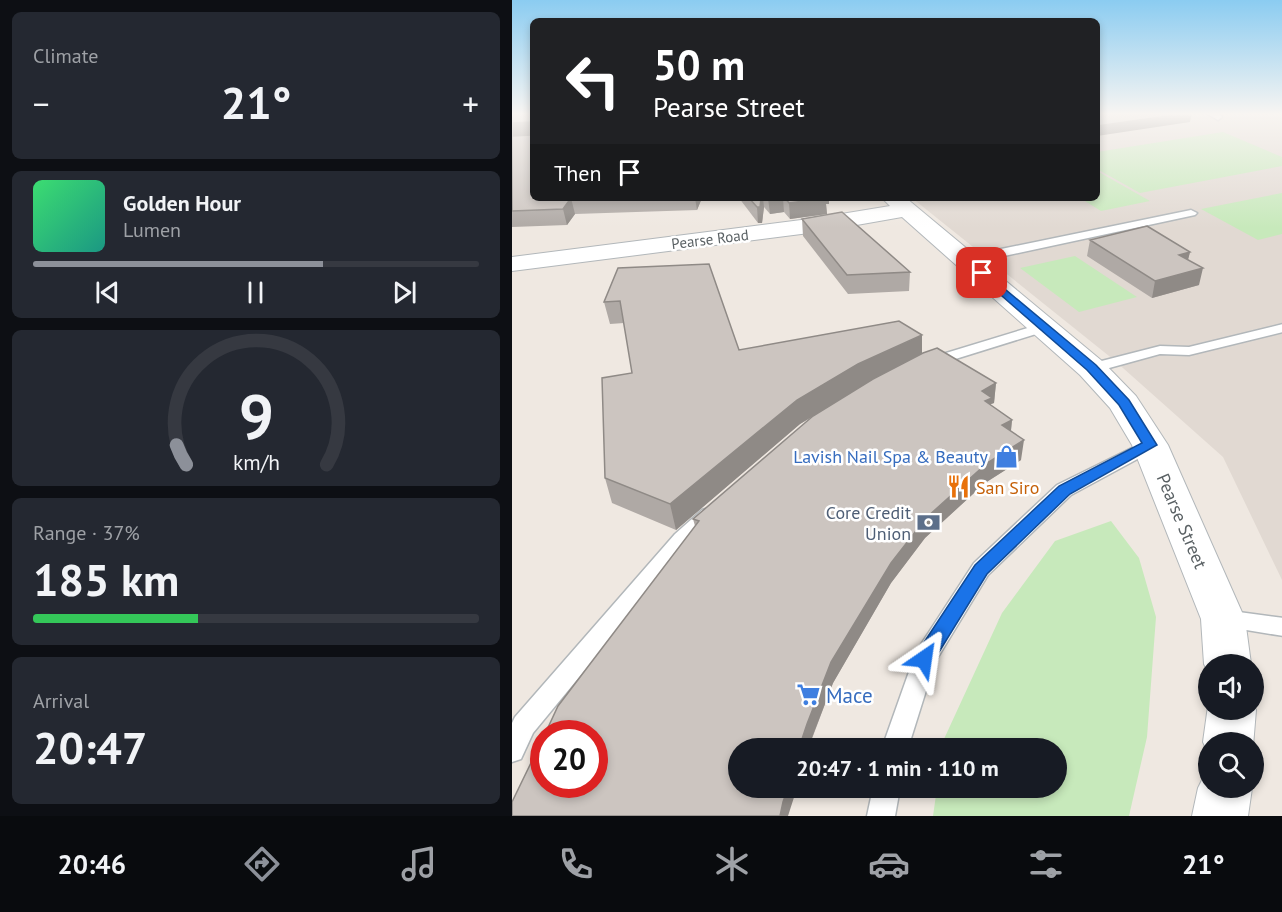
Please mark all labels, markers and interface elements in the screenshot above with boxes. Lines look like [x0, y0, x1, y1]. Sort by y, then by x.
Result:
text: 50 m [653, 37, 745, 92]
icon: left [554, 42, 632, 120]
text: Climate [33, 43, 99, 69]
text: 21° [221, 73, 291, 131]
text: − [33, 82, 50, 125]
text: + [462, 82, 479, 125]
text: Pearse Street [653, 90, 805, 124]
icon: arrive [613, 156, 646, 189]
text: Then [554, 159, 601, 187]
text: Golden Hour [123, 189, 241, 217]
text: Lumen [123, 217, 181, 243]
street label: Pearse Road [670, 225, 750, 253]
pin [956, 247, 1007, 298]
icon: arrive [965, 256, 998, 289]
icon: previous [91, 276, 124, 309]
icon: pause [239, 276, 272, 309]
icon: next [388, 276, 421, 309]
text: 9 [238, 375, 274, 456]
shop icon: Lavish Nail Spa & Beauty [993, 443, 1019, 469]
place label: Lavish Nail Spa & Beauty [793, 445, 989, 468]
text: km/h [232, 448, 279, 476]
street label: Pearse Street [1152, 470, 1212, 572]
restaurant icon: San Siro [945, 474, 971, 500]
place label: San Siro [976, 476, 1039, 499]
place label: Core Credit Union [826, 501, 911, 545]
bank icon: Core Credit Union [916, 509, 942, 535]
text: Range · 37% [33, 520, 140, 546]
text: 185 km [33, 550, 179, 608]
position arrow [892, 627, 956, 691]
map controls [1198, 654, 1264, 798]
button: sound [1198, 654, 1264, 720]
supermarket icon: Mace [795, 682, 821, 708]
place label: Mace [826, 682, 873, 709]
text: Arrival [33, 688, 89, 714]
text: 20:47 [33, 718, 147, 776]
speed limit sign: 20 [530, 720, 608, 798]
button: search [1198, 732, 1264, 798]
text: 20:47 · 1 min · 110 m [796, 754, 999, 782]
icon: directions [241, 843, 283, 885]
icon: music [398, 843, 440, 885]
icon: phone [555, 843, 597, 885]
icon: climate [711, 843, 753, 885]
icon: car [868, 843, 910, 885]
icon: filters [1025, 843, 1067, 885]
text: 20:46 [57, 847, 126, 881]
text: 21° [1182, 847, 1224, 881]

